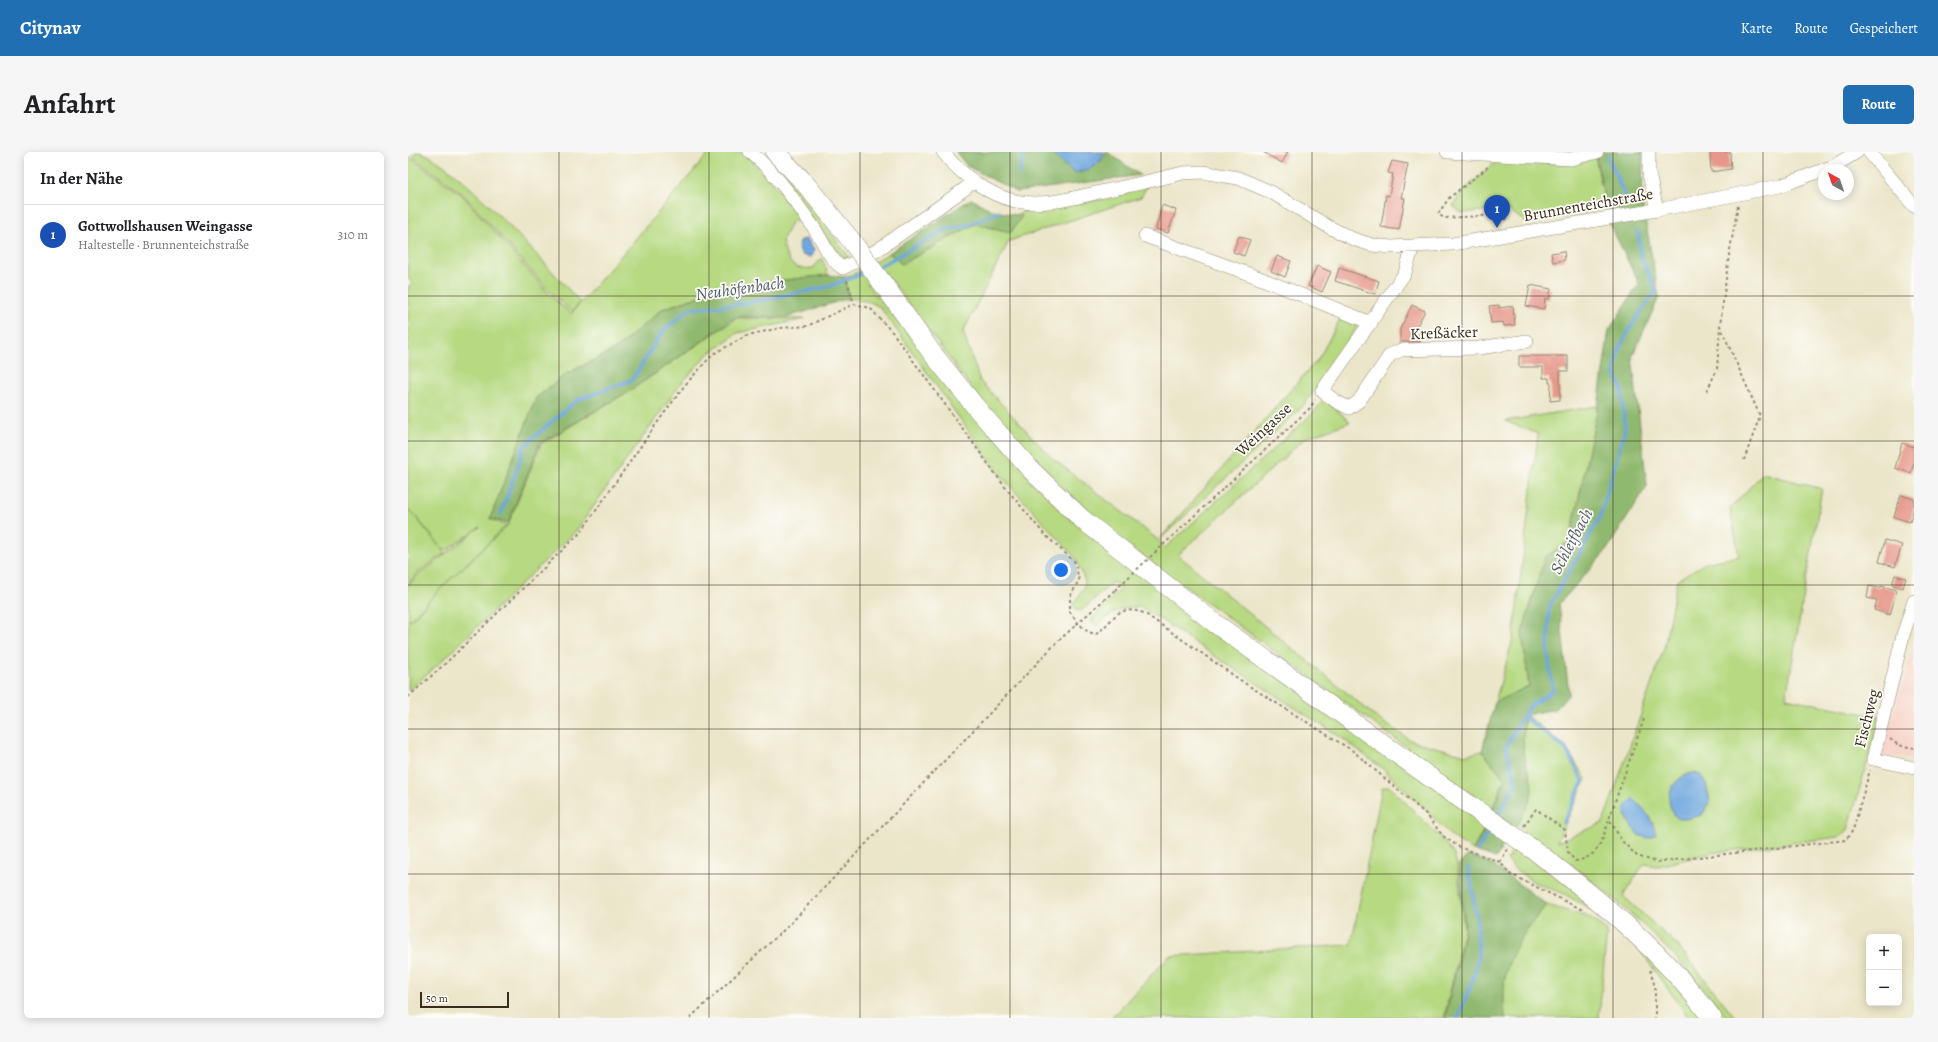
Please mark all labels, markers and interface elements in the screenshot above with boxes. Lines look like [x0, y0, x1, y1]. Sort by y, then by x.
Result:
text: Citynav [20, 15, 81, 41]
text: Karte [1741, 19, 1772, 38]
text: Route [1794, 19, 1828, 38]
text: Gespeichert [1850, 19, 1918, 38]
text: Anfahrt [24, 85, 116, 123]
button: Route [1843, 85, 1914, 124]
north arrow [1818, 164, 1854, 200]
text: In der Nähe [40, 167, 123, 190]
street label: Brunnenteichstraße [1521, 183, 1655, 227]
pin: 1 [1484, 195, 1510, 228]
text: Gottwollshausen Weingasse [78, 216, 253, 236]
text: 1 [51, 226, 55, 243]
text: 310 m [338, 226, 368, 243]
text: Haltestelle · Brunnenteichstraße [78, 236, 249, 253]
water label: Neuhöfenbach [694, 271, 786, 306]
street label: Kreßäcker [1410, 321, 1478, 345]
street label: Weingasse [1230, 398, 1297, 462]
water label: Schleifbach [1545, 504, 1598, 578]
your location [1051, 560, 1071, 580]
street label: Fischweg [1849, 687, 1885, 750]
map controls [1866, 934, 1902, 1006]
button: + [1866, 934, 1902, 970]
button: − [1866, 970, 1902, 1006]
scale bar [420, 990, 509, 1009]
text: 50 m [426, 991, 448, 1006]

